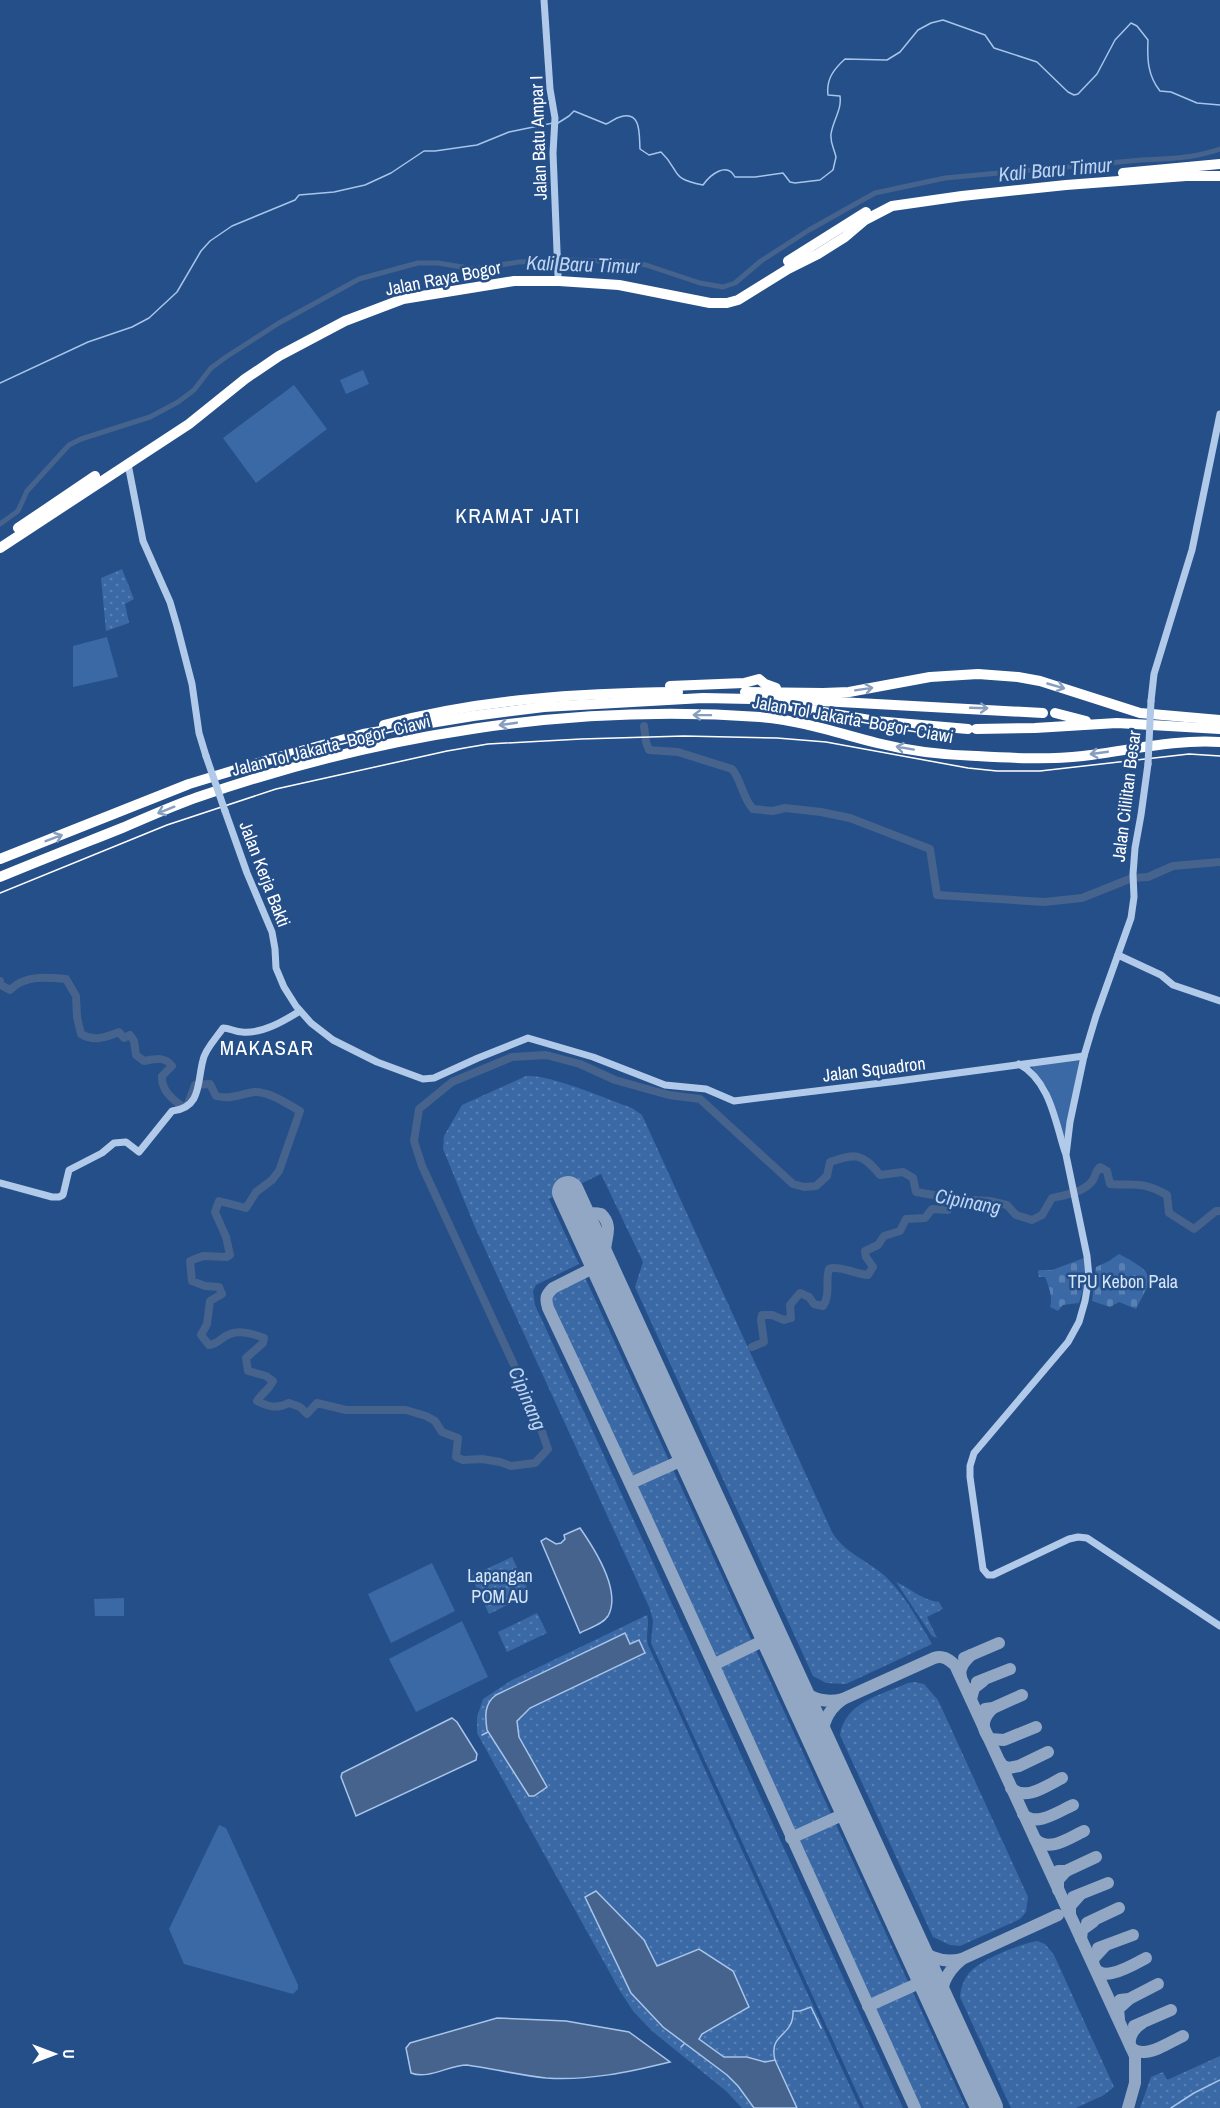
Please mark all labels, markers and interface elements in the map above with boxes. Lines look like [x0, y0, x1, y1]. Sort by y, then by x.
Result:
street label: Jalan Batu Ampar I [523, 75, 553, 201]
water label: Kali Baru Timur [997, 151, 1113, 187]
water label: Kali Baru Timur [526, 249, 641, 279]
street label: Jalan Raya Bogor [383, 255, 503, 301]
district label: KRAMAT JATI [455, 501, 581, 530]
one-way arrow [1046, 681, 1065, 692]
one-way arrow [853, 684, 873, 695]
street label: Jalan Tol Jakarta–Bogor–Ciawi [750, 689, 956, 749]
one-way arrow [968, 703, 988, 714]
street label: Jalan Tol Jakarta–Bogor–Ciawi [229, 708, 433, 782]
one-way arrow [693, 709, 713, 721]
one-way arrow [499, 719, 518, 730]
street label: Jalan Cililitan Besar [1106, 729, 1146, 863]
one-way arrow [896, 742, 915, 753]
one-way arrow [1090, 748, 1110, 759]
one-way arrow [157, 805, 176, 816]
street label: Jalan Kerja Bakti [233, 817, 297, 931]
one-way arrow [45, 832, 63, 843]
district label: MAKASAR [220, 1033, 314, 1062]
street label: Jalan Squadron [821, 1050, 927, 1088]
water label: Cipinang [933, 1181, 1003, 1221]
park label: TPU Kebon Pala [1068, 1269, 1178, 1294]
water label: Cipinang [503, 1362, 553, 1434]
park label: Lapangan POM AU [467, 1563, 533, 1609]
north arrow [24, 2024, 84, 2084]
text: U [58, 2049, 80, 2059]

